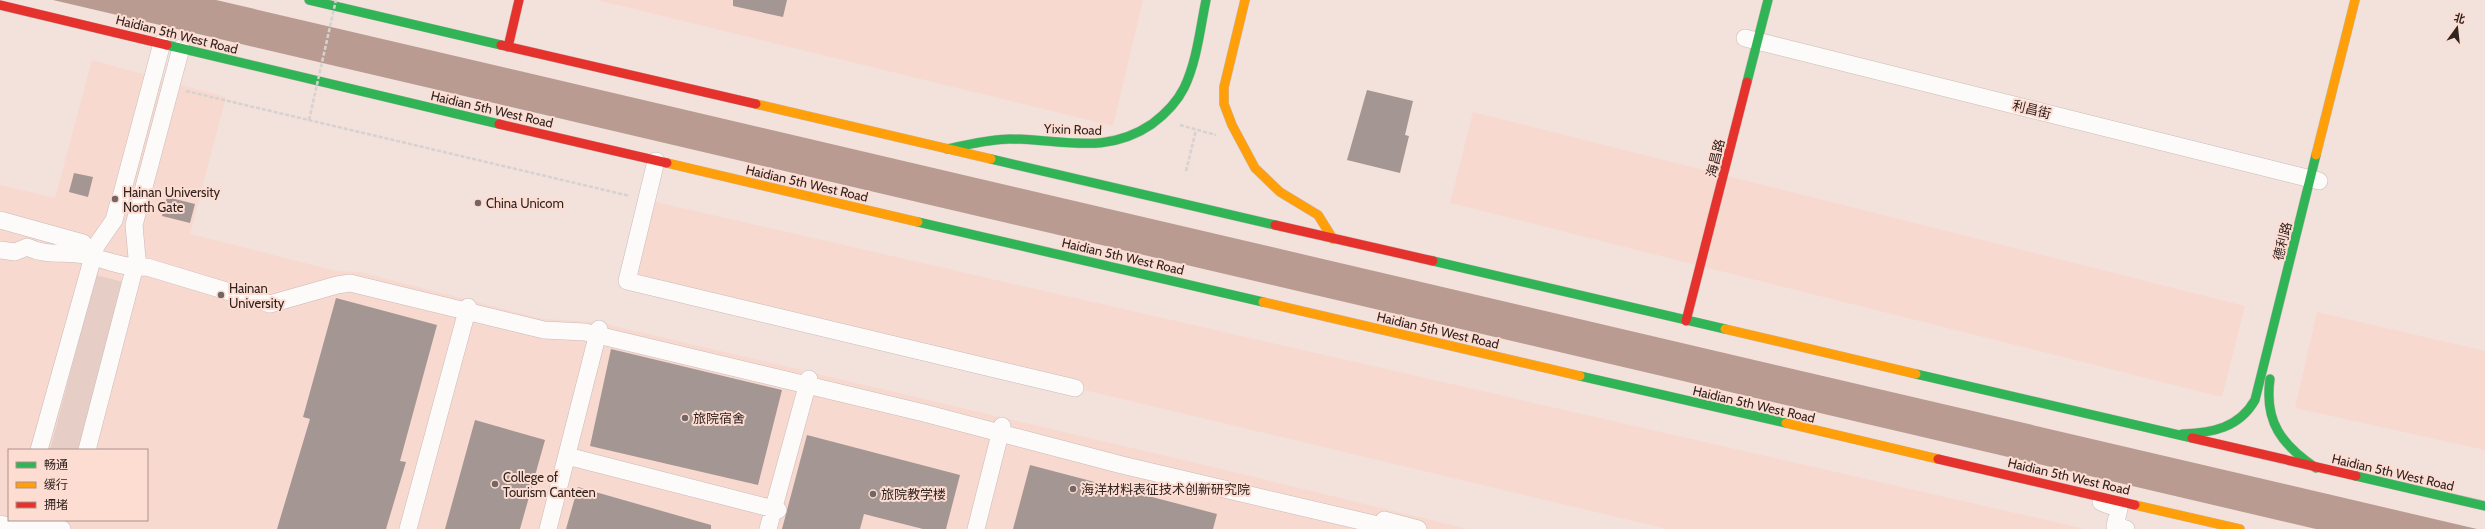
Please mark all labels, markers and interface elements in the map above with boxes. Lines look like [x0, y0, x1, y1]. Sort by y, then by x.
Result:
north arrow [2437, 8, 2477, 48]
text: 北 [2452, 10, 2467, 27]
street label: Haidian 5th West Road [114, 11, 240, 57]
street label: Haidian 5th West Road [429, 87, 555, 131]
street label: 利昌街 [2011, 97, 2053, 121]
street label: Yixin Road [1043, 120, 1102, 138]
street label: 海昌路 [1703, 137, 1727, 179]
street label: Haidian 5th West Road [744, 161, 870, 205]
place label: Hainan University North Gate [123, 184, 221, 215]
marker: Hainan University North Gate [110, 194, 120, 204]
place label: China Unicom [486, 195, 564, 211]
marker: China Unicom [473, 198, 483, 208]
street label: 德利路 [2270, 220, 2294, 262]
street label: Haidian 5th West Road [1060, 234, 1186, 278]
place label: Hainan University [229, 280, 285, 311]
marker: Hainan University [216, 290, 226, 300]
street label: Haidian 5th West Road [1375, 308, 1501, 352]
street label: Haidian 5th West Road [1691, 382, 1817, 426]
place label: 旅院宿舍 [693, 410, 745, 426]
marker: 旅院宿舍 [680, 413, 690, 423]
legend [8, 449, 148, 521]
street label: Haidian 5th West Road [2330, 450, 2456, 494]
street label: Haidian 5th West Road [2006, 454, 2132, 498]
text: 畅通 [44, 457, 68, 472]
place label: College of Tourism Canteen [503, 469, 596, 500]
text: 缓行 [44, 477, 68, 492]
marker: College of Tourism Canteen [490, 479, 500, 489]
place label: 海洋材料表征技术创新研究院 [1081, 481, 1250, 497]
marker: 海洋材料表征技术创新研究院 [1068, 484, 1078, 494]
place label: 旅院教学楼 [881, 486, 946, 502]
marker: 旅院教学楼 [868, 489, 878, 499]
text: 拥堵 [44, 497, 68, 512]

